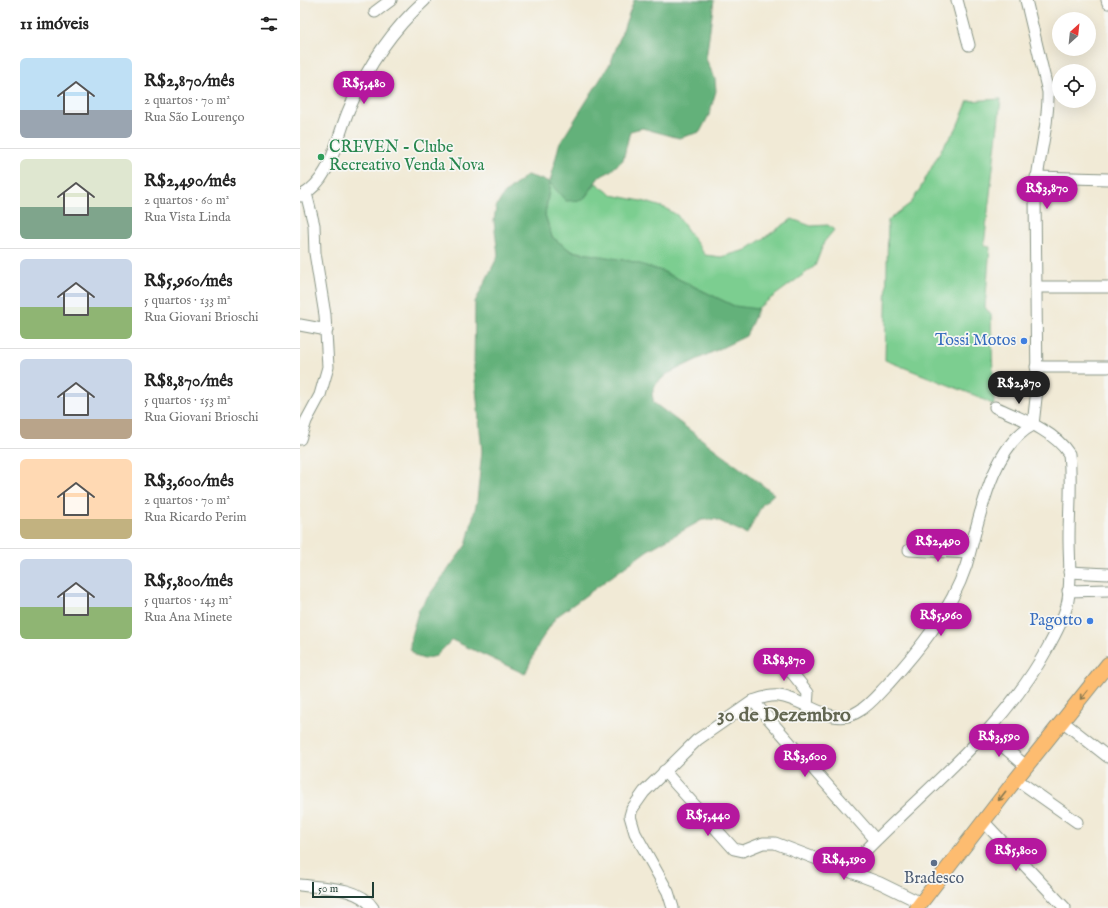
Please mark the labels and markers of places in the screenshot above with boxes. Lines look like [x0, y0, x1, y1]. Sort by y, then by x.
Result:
pin: R$5,480 [327, 71, 401, 105]
place label: CREVEN - Clube Recreativo Venda Nova [329, 138, 485, 176]
marker: CREVEN - Clube Recreativo Venda Nova [316, 152, 326, 162]
pin: R$3,870 [1010, 176, 1084, 210]
place label: Tossi Motos [935, 331, 1016, 351]
marker: Tossi Motos [1019, 336, 1029, 346]
pin: R$2,870 [982, 371, 1056, 405]
pin: R$2,490 [901, 529, 975, 563]
pin: R$5,960 [904, 603, 978, 637]
place label: Pagotto [1029, 611, 1082, 631]
marker: Pagotto [1085, 616, 1095, 626]
pin: R$8,870 [747, 648, 821, 682]
pin: R$3,590 [962, 724, 1036, 758]
pin: R$3,600 [768, 744, 842, 778]
pin: R$5,440 [671, 803, 745, 837]
pin: R$5,800 [979, 838, 1053, 872]
pin: R$4,190 [807, 847, 881, 881]
marker: Bradesco [929, 858, 939, 868]
place label: Bradesco [904, 869, 965, 889]

